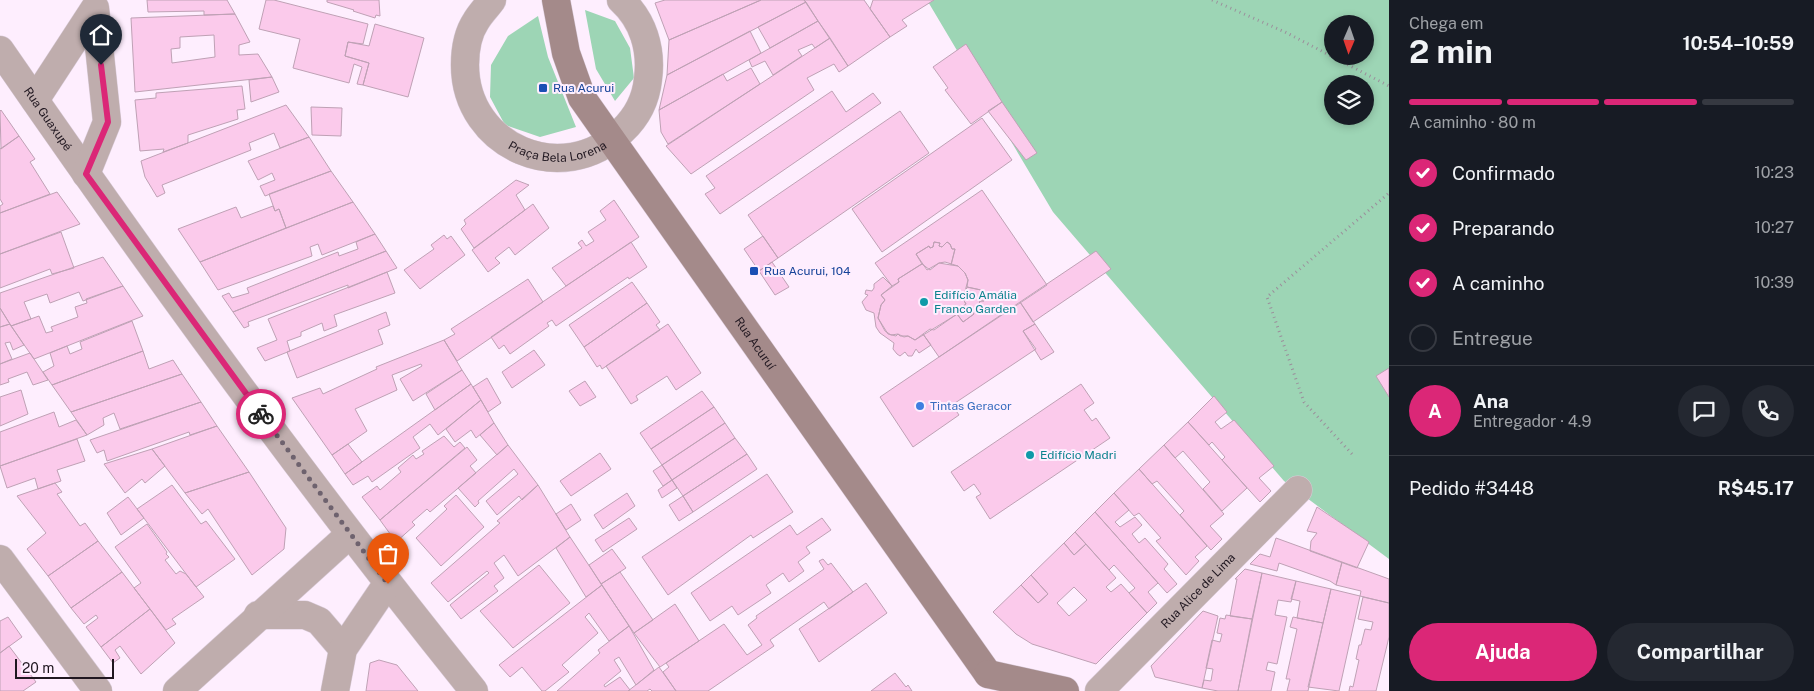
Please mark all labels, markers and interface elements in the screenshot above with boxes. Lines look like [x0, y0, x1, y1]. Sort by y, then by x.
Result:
pin [80, 14, 122, 65]
text: Chega em [1409, 14, 1483, 33]
north arrow [1324, 15, 1374, 65]
map controls [1324, 15, 1374, 125]
icon: home [87, 21, 115, 49]
text: 10:54–10:59 [1682, 32, 1794, 54]
text: 2 min [1409, 33, 1493, 70]
button: layers [1324, 75, 1374, 125]
place label: Rua Acurui [553, 81, 614, 95]
marker: Rua Acurui [537, 82, 549, 94]
street label: Rua Guaxupé [21, 84, 75, 154]
text: A caminho · 80 m [1409, 113, 1536, 132]
street label: Praça Bela Lorena [507, 135, 609, 149]
text: Praça Bela Lorena [506, 138, 609, 165]
icon: check [1409, 159, 1437, 187]
text: Confirmado [1452, 162, 1555, 184]
text: 10:23 [1754, 163, 1794, 182]
icon: check [1409, 214, 1437, 242]
text: Preparando [1452, 217, 1554, 239]
text: 10:27 [1755, 218, 1794, 237]
place label: Rua Acurui, 104 [764, 264, 851, 278]
marker: Rua Acurui, 104 [748, 265, 760, 277]
icon: check [1409, 269, 1437, 297]
text: A caminho [1452, 272, 1545, 294]
text: 10:39 [1754, 273, 1794, 292]
place label: Edifício Amália Franco Garden [934, 288, 1017, 316]
marker: Edifício Amália Franco Garden [918, 296, 930, 308]
street label: Rua Acuruí [732, 314, 779, 373]
text: Entregue [1452, 327, 1533, 349]
button: chat [1678, 385, 1730, 437]
button: phone [1742, 385, 1794, 437]
courier [236, 389, 286, 439]
text: Ana [1473, 390, 1509, 412]
place label: Tintas Geracor [930, 399, 1012, 413]
icon: bike [247, 400, 275, 428]
marker: Tintas Geracor [914, 400, 926, 412]
text: A [1428, 400, 1442, 422]
text: Entregador · 4.9 [1473, 412, 1591, 431]
place label: Edifício Madri [1040, 448, 1116, 462]
marker: Edifício Madri [1024, 449, 1036, 461]
text: Pedido #3448 [1409, 477, 1534, 499]
text: R$45.17 [1718, 477, 1794, 499]
pin [367, 533, 409, 584]
icon: bag [374, 540, 402, 568]
street label: Rua Alice de Lima [1158, 551, 1238, 631]
button: Ajuda [1409, 623, 1597, 681]
button: Compartilhar [1607, 623, 1794, 681]
scale bar [15, 656, 114, 679]
text: 20 m [22, 660, 54, 676]

